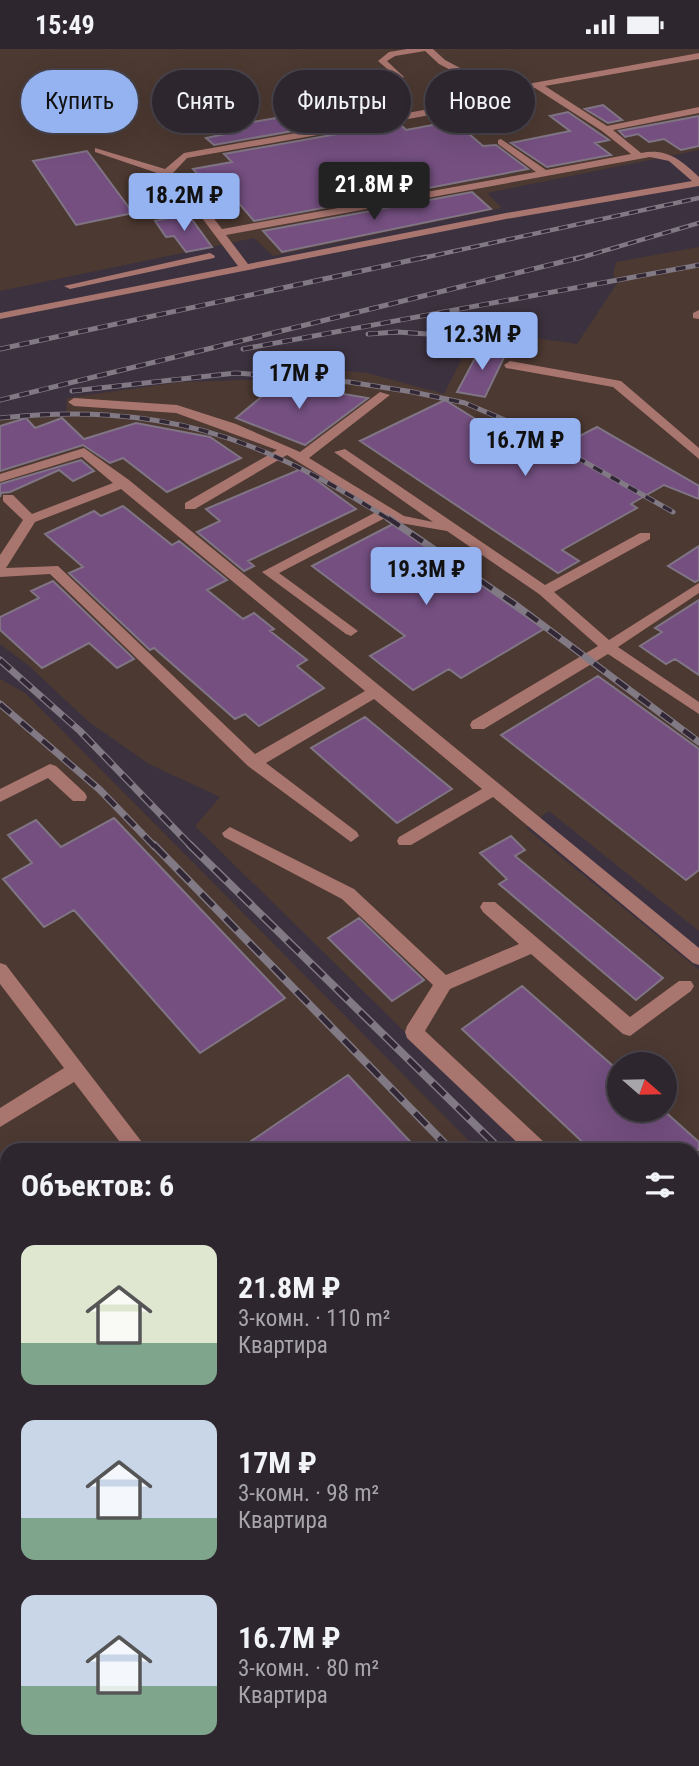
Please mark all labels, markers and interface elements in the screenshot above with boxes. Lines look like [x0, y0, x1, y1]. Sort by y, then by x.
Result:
text: 15:49 [35, 10, 95, 40]
chip: Купить [21, 70, 138, 133]
chip: Снять [152, 70, 259, 133]
chip: Фильтры [273, 70, 411, 133]
chip: Новое [425, 70, 535, 133]
pin: 21.8M ₽ [309, 163, 439, 222]
text: 21.8M ₽ [335, 171, 413, 198]
pin: 18.2M ₽ [119, 173, 249, 233]
text: 18.2M ₽ [145, 182, 223, 209]
pin: 12.3M ₽ [417, 313, 547, 372]
text: 12.3M ₽ [443, 321, 521, 348]
pin: 17M ₽ [250, 351, 348, 411]
text: 17M ₽ [269, 360, 329, 387]
pin: 16.7M ₽ [460, 419, 590, 478]
text: 16.7M ₽ [486, 427, 564, 454]
pin: 19.3M ₽ [361, 547, 491, 607]
text: 19.3M ₽ [387, 556, 465, 583]
north arrow [607, 1052, 677, 1122]
map controls [607, 1052, 677, 1122]
icon: filters [641, 1166, 679, 1204]
text: Объектов: 6 [21, 1168, 174, 1203]
text: 21.8M ₽ [238, 1270, 341, 1305]
icon: home [77, 1273, 161, 1357]
text: 3-комн. · 110 m² [238, 1305, 390, 1332]
text: Квартира [238, 1332, 328, 1359]
text: 17M ₽ [238, 1445, 317, 1480]
icon: home [77, 1448, 161, 1532]
text: 3-комн. · 98 m² [238, 1480, 379, 1507]
text: Квартира [238, 1507, 328, 1534]
text: 16.7M ₽ [238, 1620, 341, 1655]
icon: home [77, 1623, 161, 1707]
text: 3-комн. · 80 m² [238, 1655, 379, 1682]
text: Квартира [238, 1682, 328, 1709]

